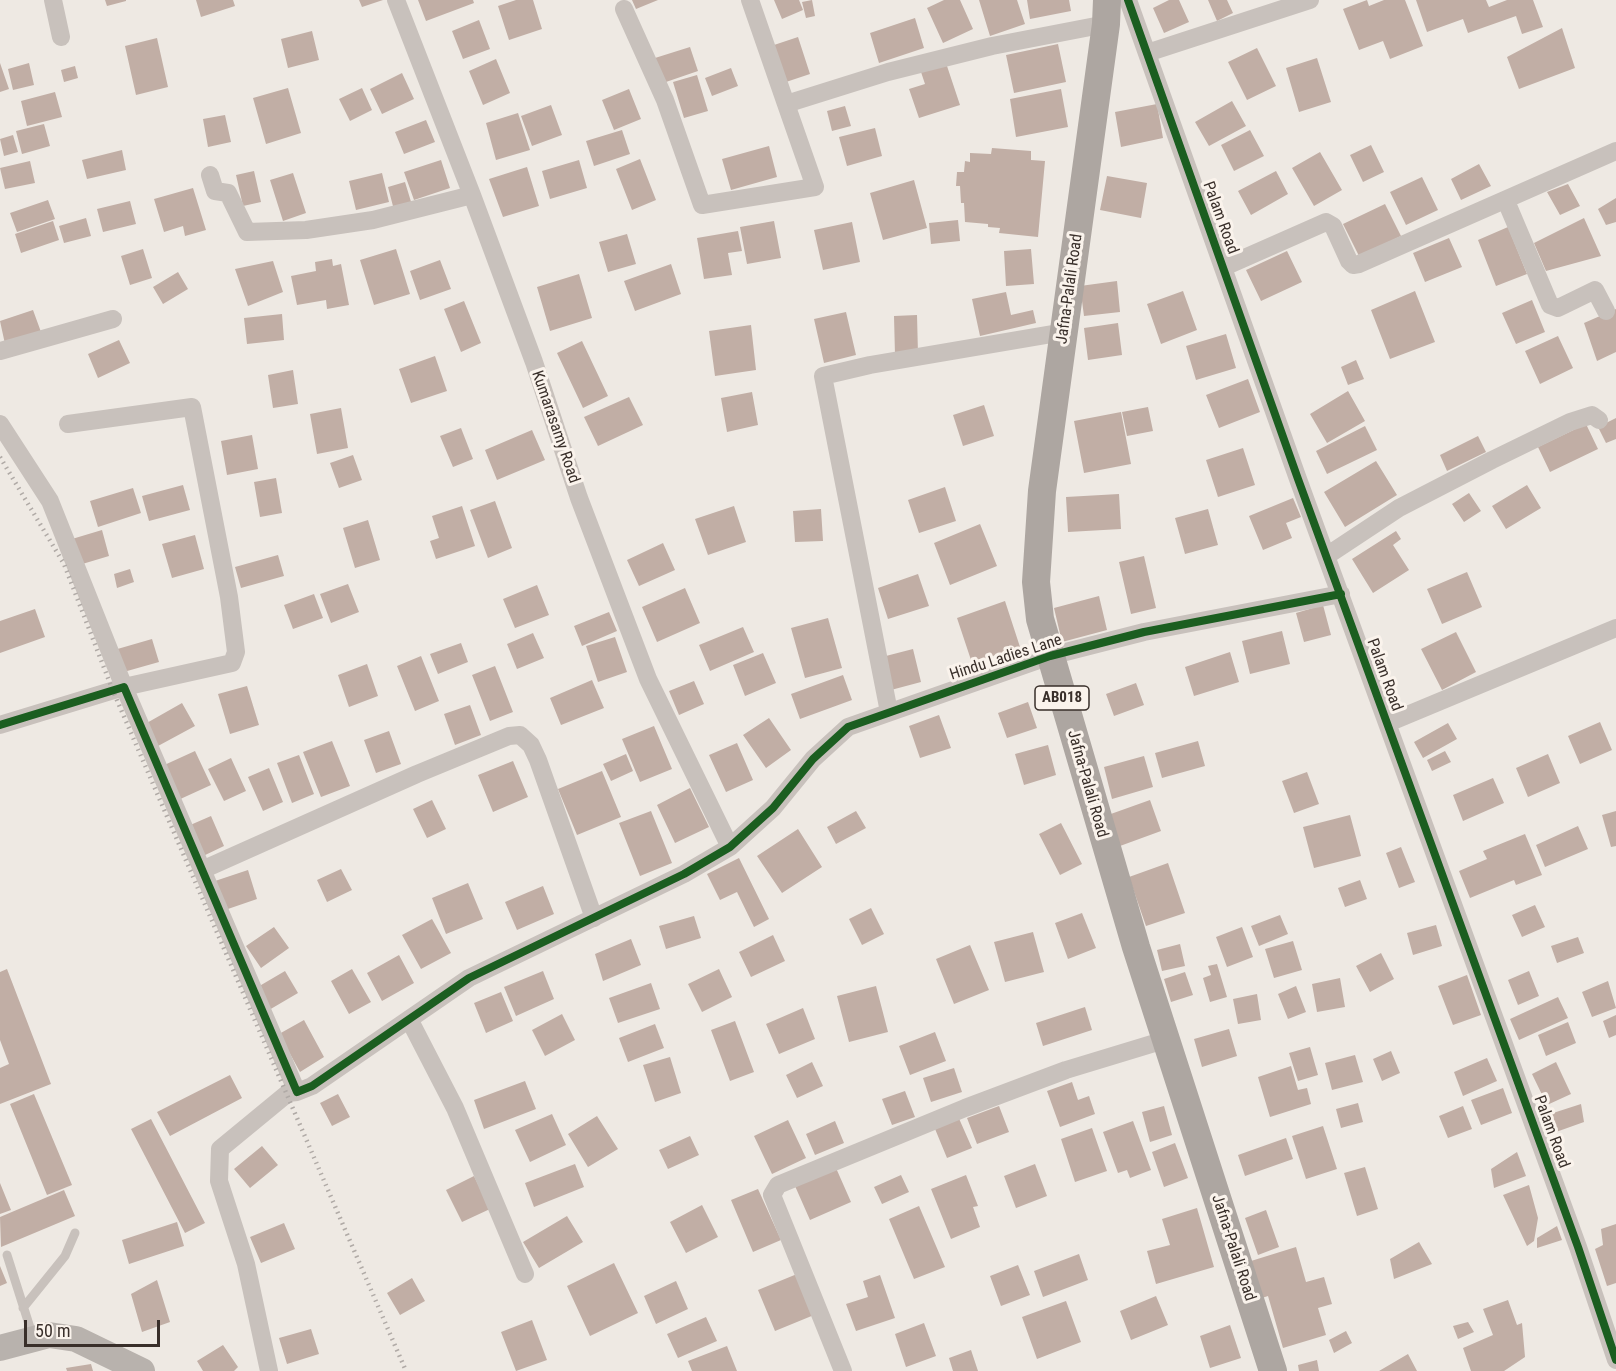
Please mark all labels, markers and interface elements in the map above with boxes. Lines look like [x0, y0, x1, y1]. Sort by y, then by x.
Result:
street label: Palam Road [1198, 179, 1242, 257]
street label: Jafna-Palali Road [1053, 233, 1087, 345]
street label: Kumarasamy Road [527, 368, 583, 486]
street label: Hindu Ladies Lane [948, 631, 1064, 685]
street label: Palam Road [1362, 636, 1406, 714]
road number: AB018 [1035, 686, 1089, 710]
street label: Jafna-Palali Road [1063, 728, 1111, 840]
street label: Palam Road [1529, 1093, 1573, 1171]
street label: Jafna-Palali Road [1207, 1192, 1259, 1304]
scale bar [27, 1308, 164, 1346]
text: 50 m [35, 1320, 70, 1341]

